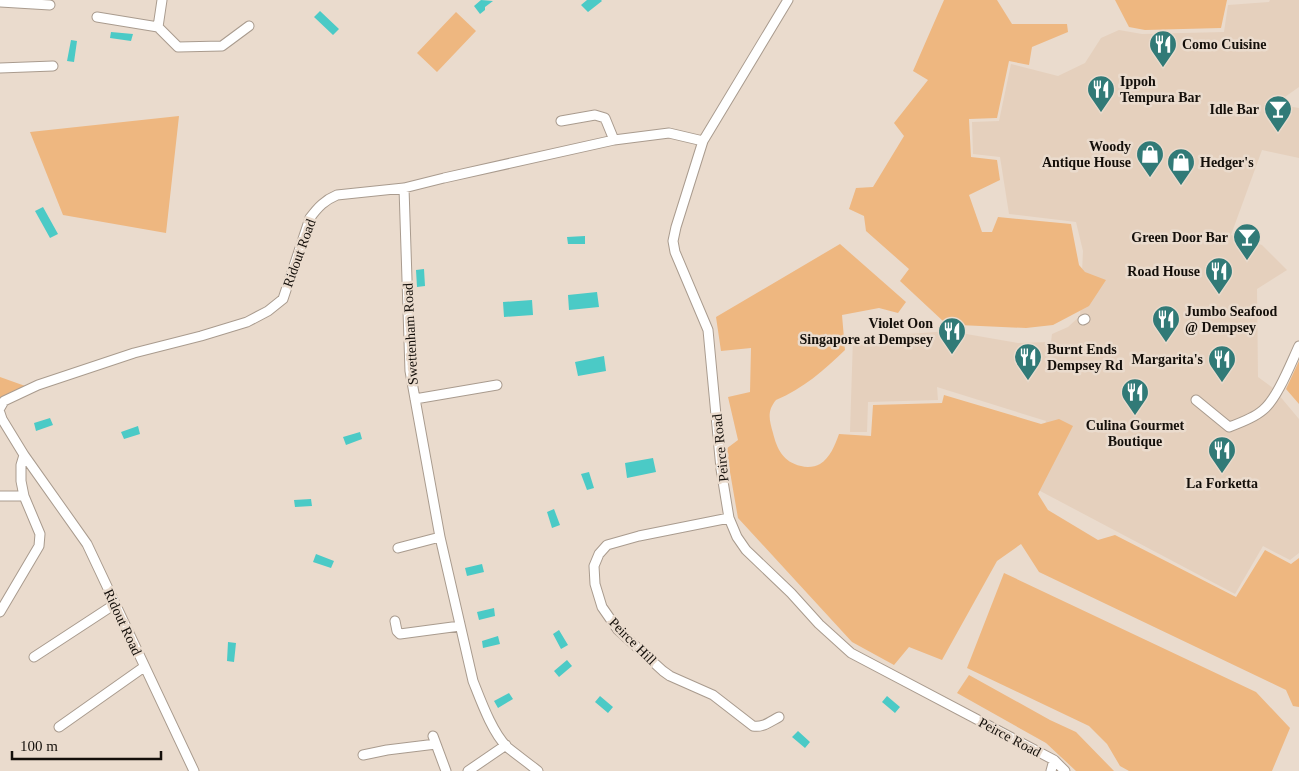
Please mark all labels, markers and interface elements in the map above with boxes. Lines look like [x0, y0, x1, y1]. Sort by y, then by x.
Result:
restaurant icon: Como Cuisine [1148, 29, 1178, 68]
place label: Como Cuisine [1182, 37, 1266, 52]
restaurant icon: Ippoh Tempura Bar [1086, 74, 1116, 113]
place label: Ippoh Tempura Bar [1120, 74, 1201, 105]
bar icon: Idle Bar [1263, 94, 1293, 133]
place label: Idle Bar [1210, 102, 1259, 117]
place label: Woody Antique House [1042, 139, 1131, 170]
shop icon: Woody Antique House [1135, 139, 1165, 178]
shop icon: Hedger's [1166, 147, 1196, 186]
place label: Hedger's [1200, 155, 1254, 170]
street label: Ridout Road [280, 217, 319, 289]
bar icon: Green Door Bar [1232, 222, 1262, 261]
place label: Green Door Bar [1131, 230, 1228, 245]
restaurant icon: Road House [1204, 256, 1234, 295]
place label: Road House [1127, 264, 1200, 279]
street label: Swettenham Road [400, 283, 421, 385]
restaurant icon: Jumbo Seafood @ Dempsey [1151, 304, 1181, 343]
place label: Jumbo Seafood @ Dempsey [1185, 304, 1277, 335]
place label: Violet Oon Singapore at Dempsey [799, 316, 933, 347]
restaurant icon: Violet Oon Singapore at Dempsey [937, 316, 967, 355]
restaurant icon: Burnt Ends Dempsey Rd [1013, 342, 1043, 381]
place label: Burnt Ends Dempsey Rd [1047, 342, 1123, 373]
restaurant icon: Margarita's [1207, 344, 1237, 383]
place label: Margarita's [1131, 352, 1204, 367]
restaurant icon: Culina Gourmet Boutique [1120, 377, 1150, 416]
street label: Peirce Road [709, 413, 732, 483]
place label: Culina Gourmet Boutique [1086, 418, 1185, 449]
restaurant icon: La Forketta [1207, 435, 1237, 474]
place label: La Forketta [1186, 476, 1258, 491]
street label: Ridout Road [101, 587, 144, 658]
street label: Peirce Hill [606, 615, 659, 668]
street label: Peirce Road [976, 715, 1043, 760]
scale bar [12, 728, 161, 760]
text: 100 m [20, 738, 58, 754]

